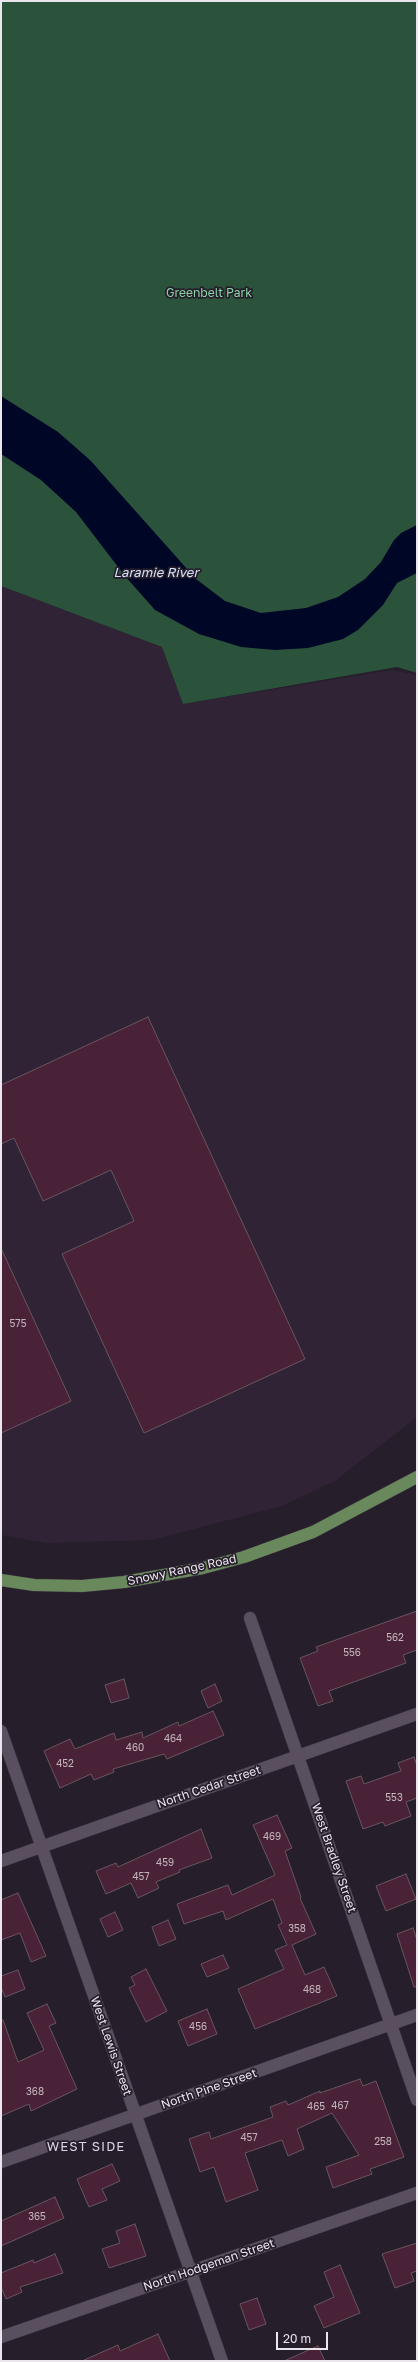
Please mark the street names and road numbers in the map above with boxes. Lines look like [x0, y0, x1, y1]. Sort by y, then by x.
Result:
street label: Snowy Range Road [126, 1551, 238, 1589]
street label: North Cedar Street [155, 1762, 263, 1812]
street label: West Bradley Street [309, 1801, 359, 1915]
street label: West Lewis Street [87, 1995, 135, 2097]
street label: North Pine Street [159, 2066, 259, 2112]
street label: North Hodgeman Street [142, 2236, 276, 2294]

